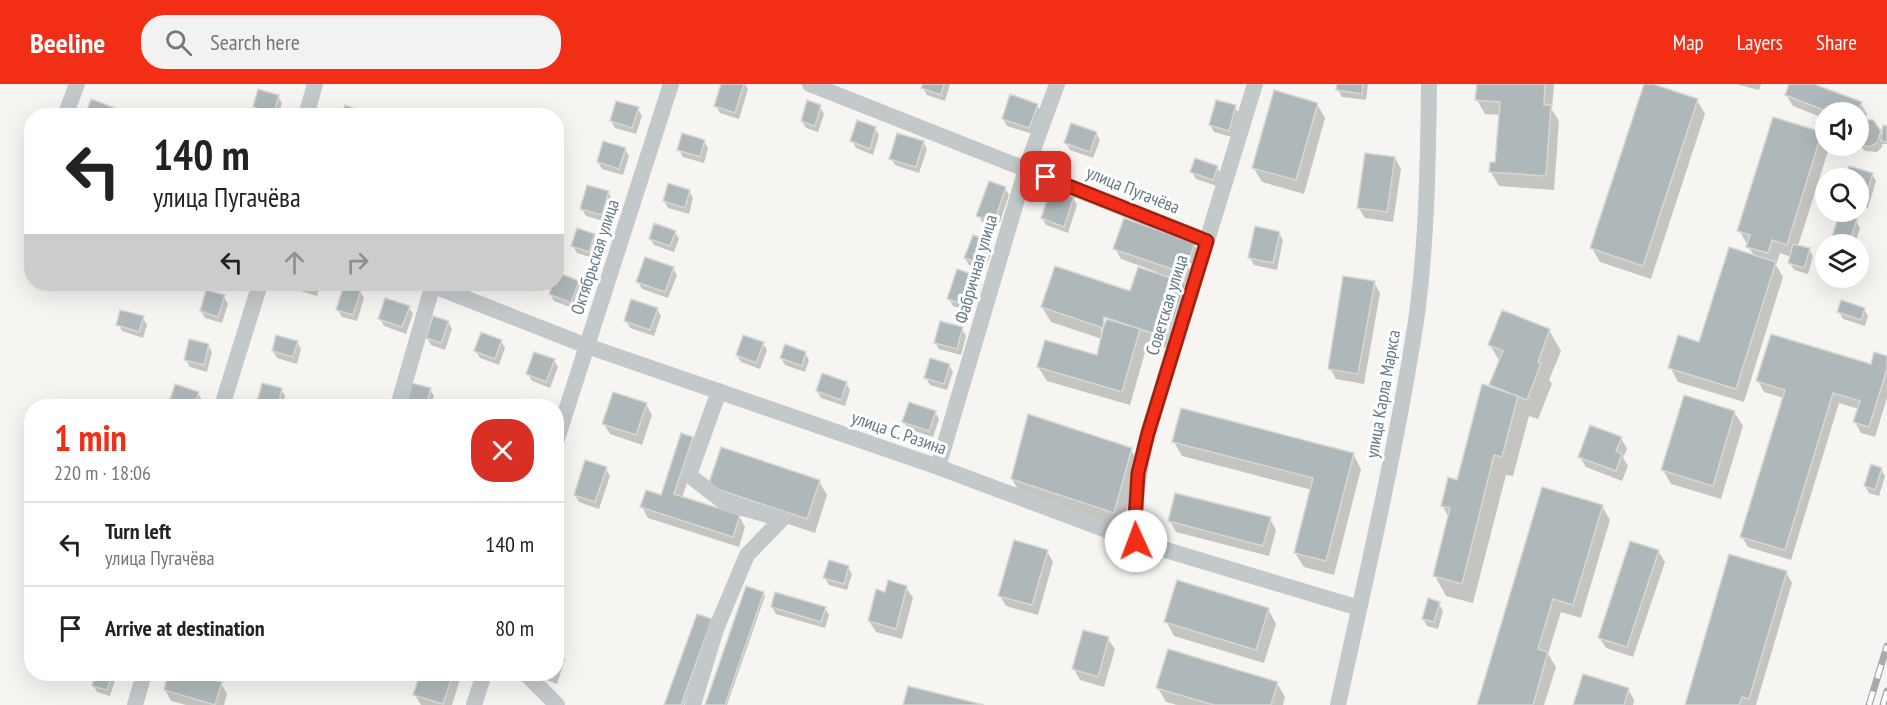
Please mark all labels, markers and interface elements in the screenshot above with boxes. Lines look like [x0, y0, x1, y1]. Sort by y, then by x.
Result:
search box [141, 15, 561, 69]
text: Beeline [30, 24, 105, 61]
icon: search [162, 26, 195, 59]
text: Search here [210, 28, 300, 56]
text: Map [1673, 29, 1704, 56]
text: Layers [1737, 29, 1783, 56]
text: Share [1816, 29, 1857, 56]
map controls [1815, 102, 1869, 288]
button: sound [1815, 102, 1869, 156]
text: 140 m [153, 127, 250, 182]
icon: left [54, 132, 132, 210]
pin [1020, 151, 1071, 202]
icon: arrive [1029, 160, 1062, 193]
street label: улица Пугачёва [1083, 160, 1183, 219]
button: search [1815, 168, 1869, 222]
text: улица Пугачёва [153, 180, 301, 214]
street label: Октябрьская улица [565, 196, 624, 317]
street label: Фабричная улица [949, 212, 1002, 326]
button: layers [1815, 234, 1869, 288]
icon: left [215, 246, 248, 279]
icon: ahead [278, 246, 311, 279]
icon: right [341, 246, 374, 279]
street label: Советская улица [1140, 252, 1193, 358]
street label: улица Карла Маркса [1360, 328, 1405, 460]
street label: улица С. Разина [849, 406, 950, 460]
text: 1 min [54, 414, 127, 461]
button: close [471, 419, 534, 482]
text: 220 m · 18:06 [54, 460, 151, 486]
position arrow [1104, 509, 1168, 573]
text: Turn left [105, 517, 171, 545]
icon: left [54, 528, 87, 561]
text: 140 m [485, 530, 534, 558]
text: улица Пугачёва [105, 545, 214, 571]
icon: arrive [54, 612, 87, 645]
text: Arrive at destination [105, 614, 265, 642]
text: 80 m [495, 614, 534, 642]

